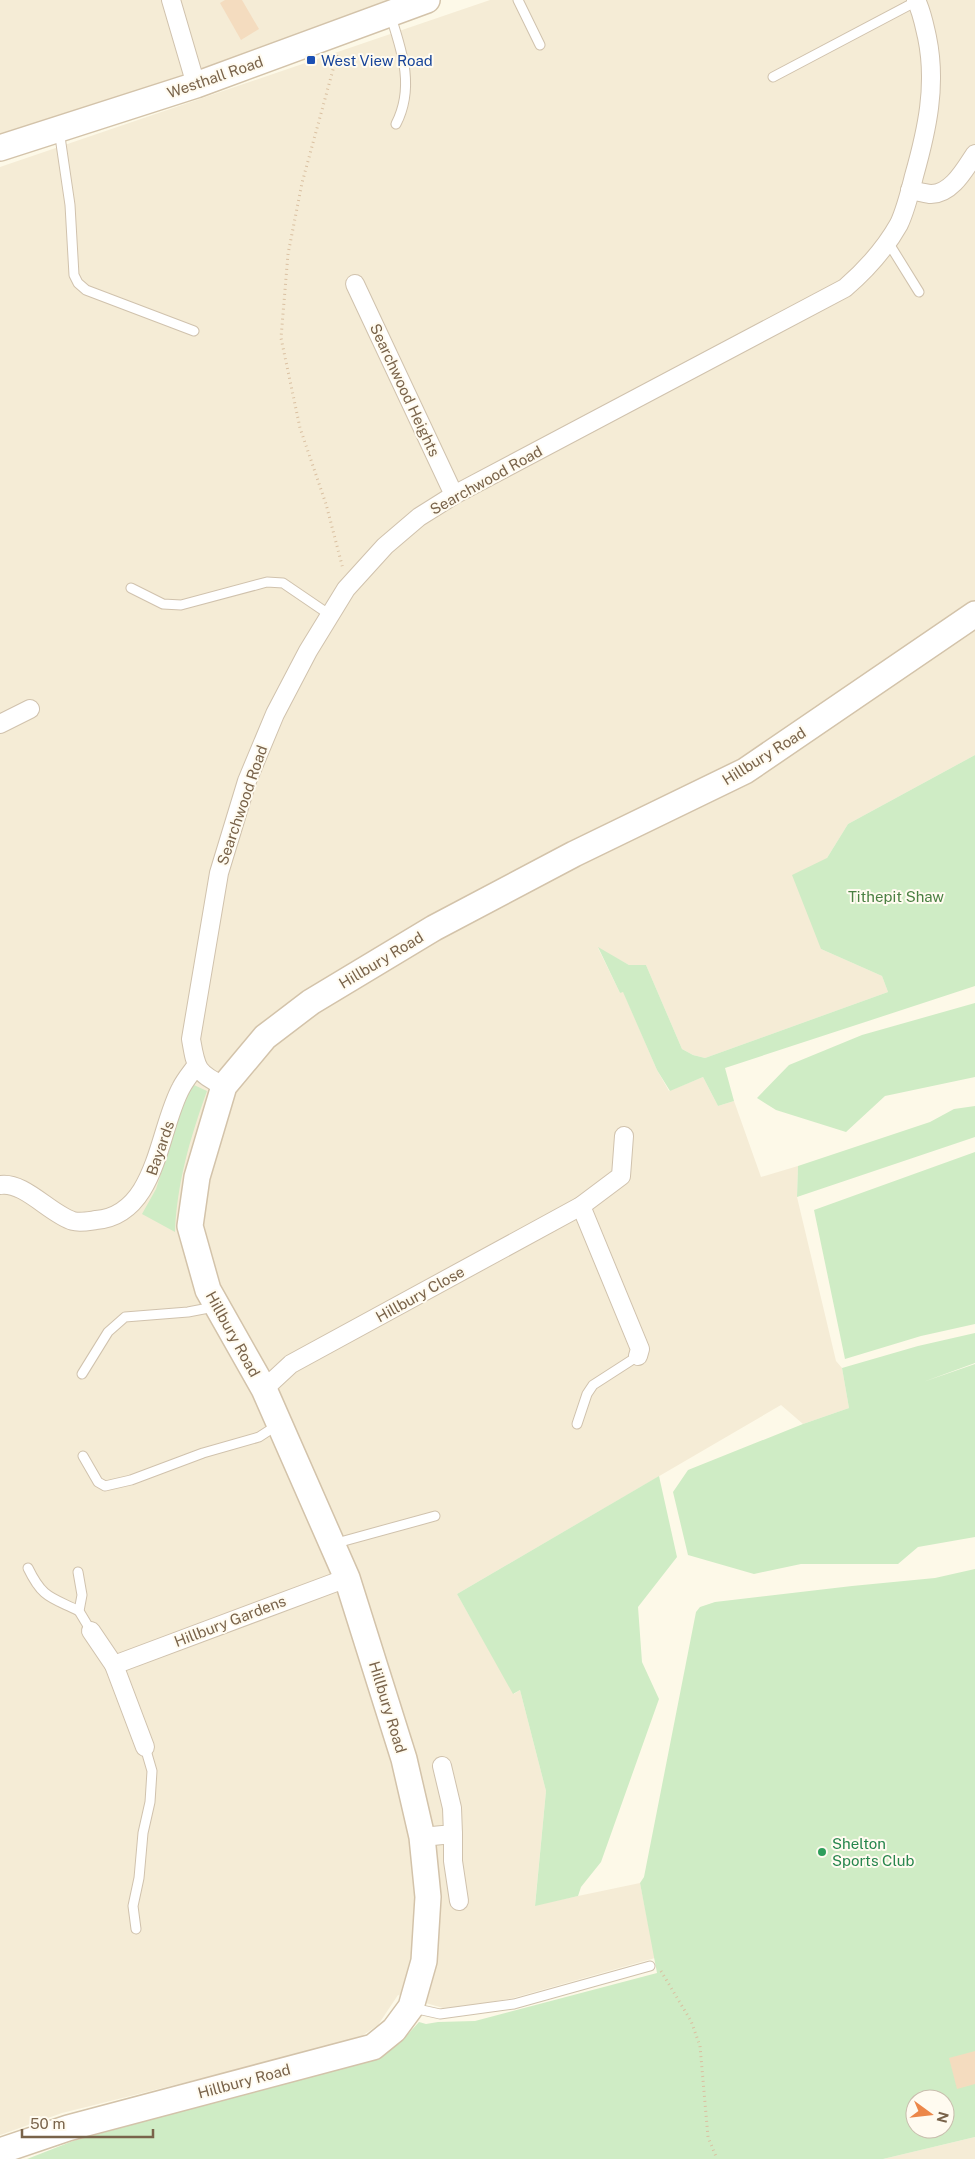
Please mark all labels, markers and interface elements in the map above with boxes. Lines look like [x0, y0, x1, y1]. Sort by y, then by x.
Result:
place label: West View Road [321, 52, 433, 69]
street label: Westhall Road [165, 53, 265, 101]
marker: West View Road [305, 54, 317, 66]
street label: Searchwood Heights [367, 321, 443, 459]
street label: Searchwood Road [427, 442, 545, 518]
street label: Hillbury Road [719, 724, 809, 788]
street label: Searchwood Road [214, 743, 270, 867]
park label: Tithepit Shaw [848, 888, 944, 905]
street label: Hillbury Road [336, 928, 426, 992]
street label: Bayards [143, 1119, 177, 1177]
street label: Hillbury Close [373, 1263, 467, 1325]
street label: Hillbury Road [203, 1288, 263, 1380]
street label: Hillbury Gardens [172, 1592, 288, 1650]
street label: Hillbury Road [366, 1659, 410, 1755]
place label: Shelton Sports Club [832, 1835, 915, 1869]
marker: Shelton Sports Club [816, 1846, 828, 1858]
street label: Hillbury Road [196, 2060, 292, 2102]
north arrow [905, 2089, 955, 2139]
scale bar [22, 2106, 154, 2138]
text: N [933, 2110, 952, 2125]
text: 50 m [30, 2115, 65, 2132]

